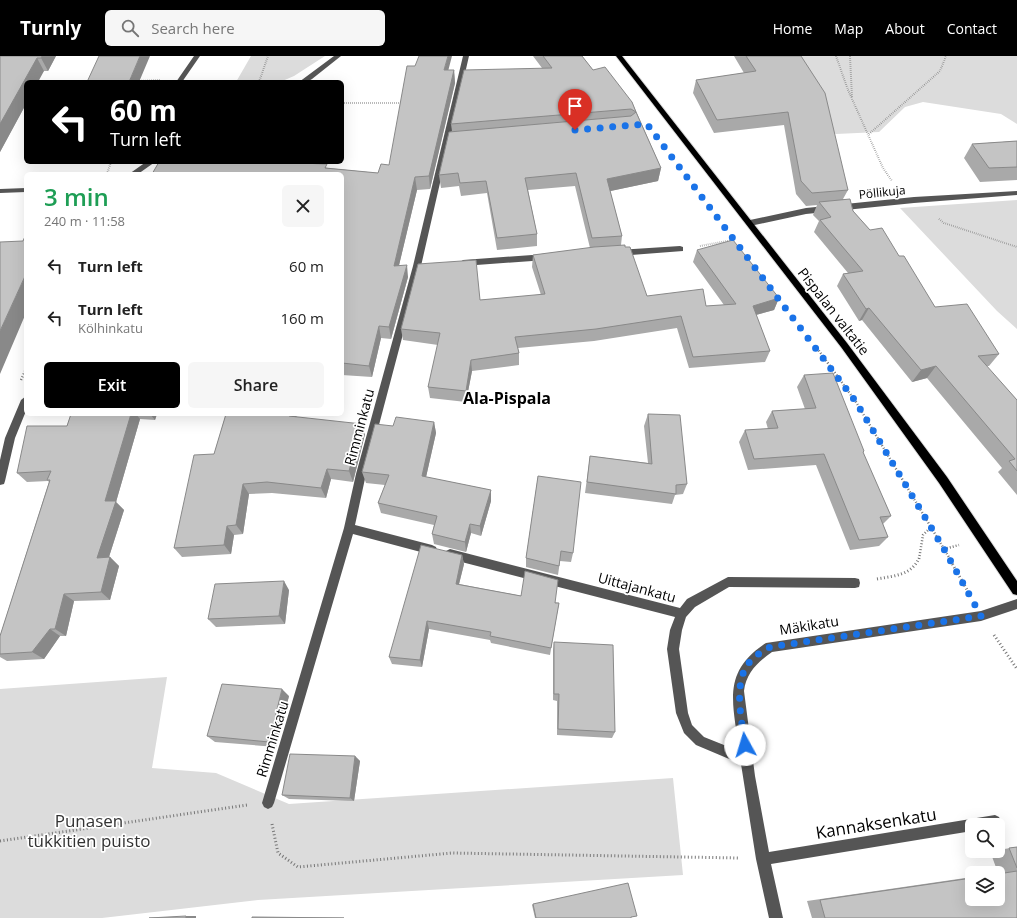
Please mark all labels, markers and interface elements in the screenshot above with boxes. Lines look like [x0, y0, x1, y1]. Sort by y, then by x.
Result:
search box [105, 10, 385, 46]
text: Turnly [20, 15, 81, 41]
icon: search [119, 17, 141, 39]
text: Search here [151, 18, 235, 38]
text: Home [773, 19, 812, 38]
text: Map [834, 19, 863, 38]
text: About [885, 19, 925, 38]
text: Contact [947, 19, 997, 38]
pin [558, 89, 592, 130]
text: 60 m [110, 91, 177, 129]
icon: arrive [564, 95, 586, 117]
icon: left [44, 96, 96, 148]
text: Turn left [110, 127, 181, 151]
text: 3 min [44, 180, 109, 213]
street label: Pöllikuja [858, 181, 906, 203]
button: close [282, 185, 324, 227]
text: 240 m · 11:58 [44, 212, 125, 230]
icon: left [44, 255, 66, 277]
text: Turn left [78, 256, 143, 276]
text: 60 m [289, 256, 324, 276]
street label: Pispalan valtatie [794, 263, 874, 359]
text: Turn left [78, 299, 143, 319]
icon: left [44, 307, 66, 329]
text: 160 m [280, 308, 324, 328]
text: Kölhinkatu [78, 319, 143, 337]
button: Exit [44, 362, 180, 408]
button: Share [188, 362, 324, 408]
street label: Rimminkatu [340, 386, 378, 468]
district label: Ala-Pispala [463, 387, 551, 409]
street label: Uittajankatu [596, 567, 678, 607]
street label: Mäkikatu [778, 611, 840, 639]
street label: Rimminkatu [251, 698, 293, 780]
position arrow [724, 724, 766, 766]
street label: Kannaksenkatu [814, 802, 938, 844]
park label: Punasen tukkitien puisto [28, 809, 150, 852]
map controls [965, 818, 1005, 906]
button: search [965, 818, 1005, 858]
button: layers [965, 866, 1005, 906]

